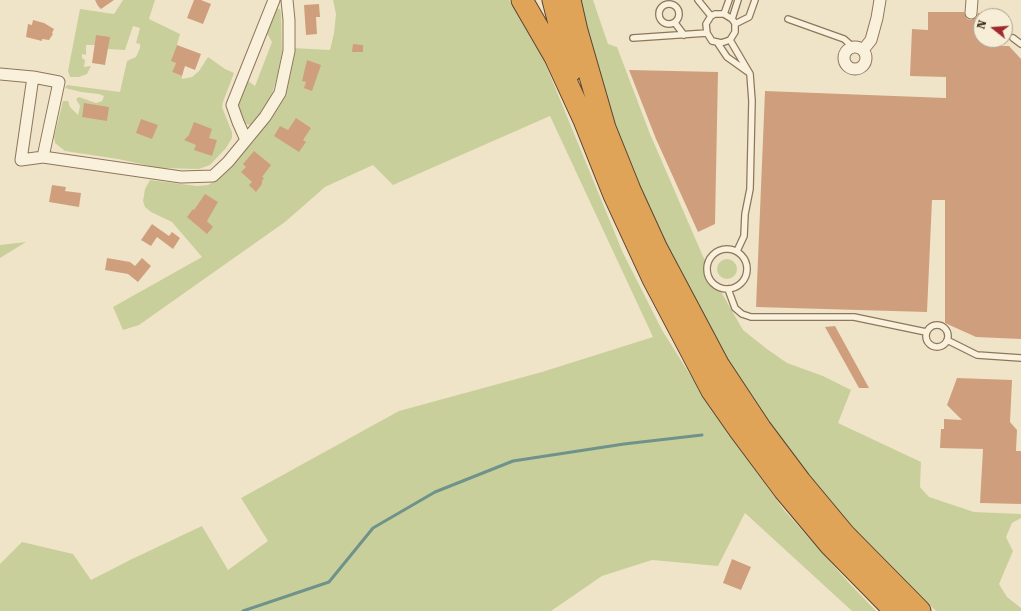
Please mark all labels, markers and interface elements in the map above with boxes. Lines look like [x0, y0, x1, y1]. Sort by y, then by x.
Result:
north arrow [973, 8, 1013, 48]
text: N [975, 19, 989, 31]

